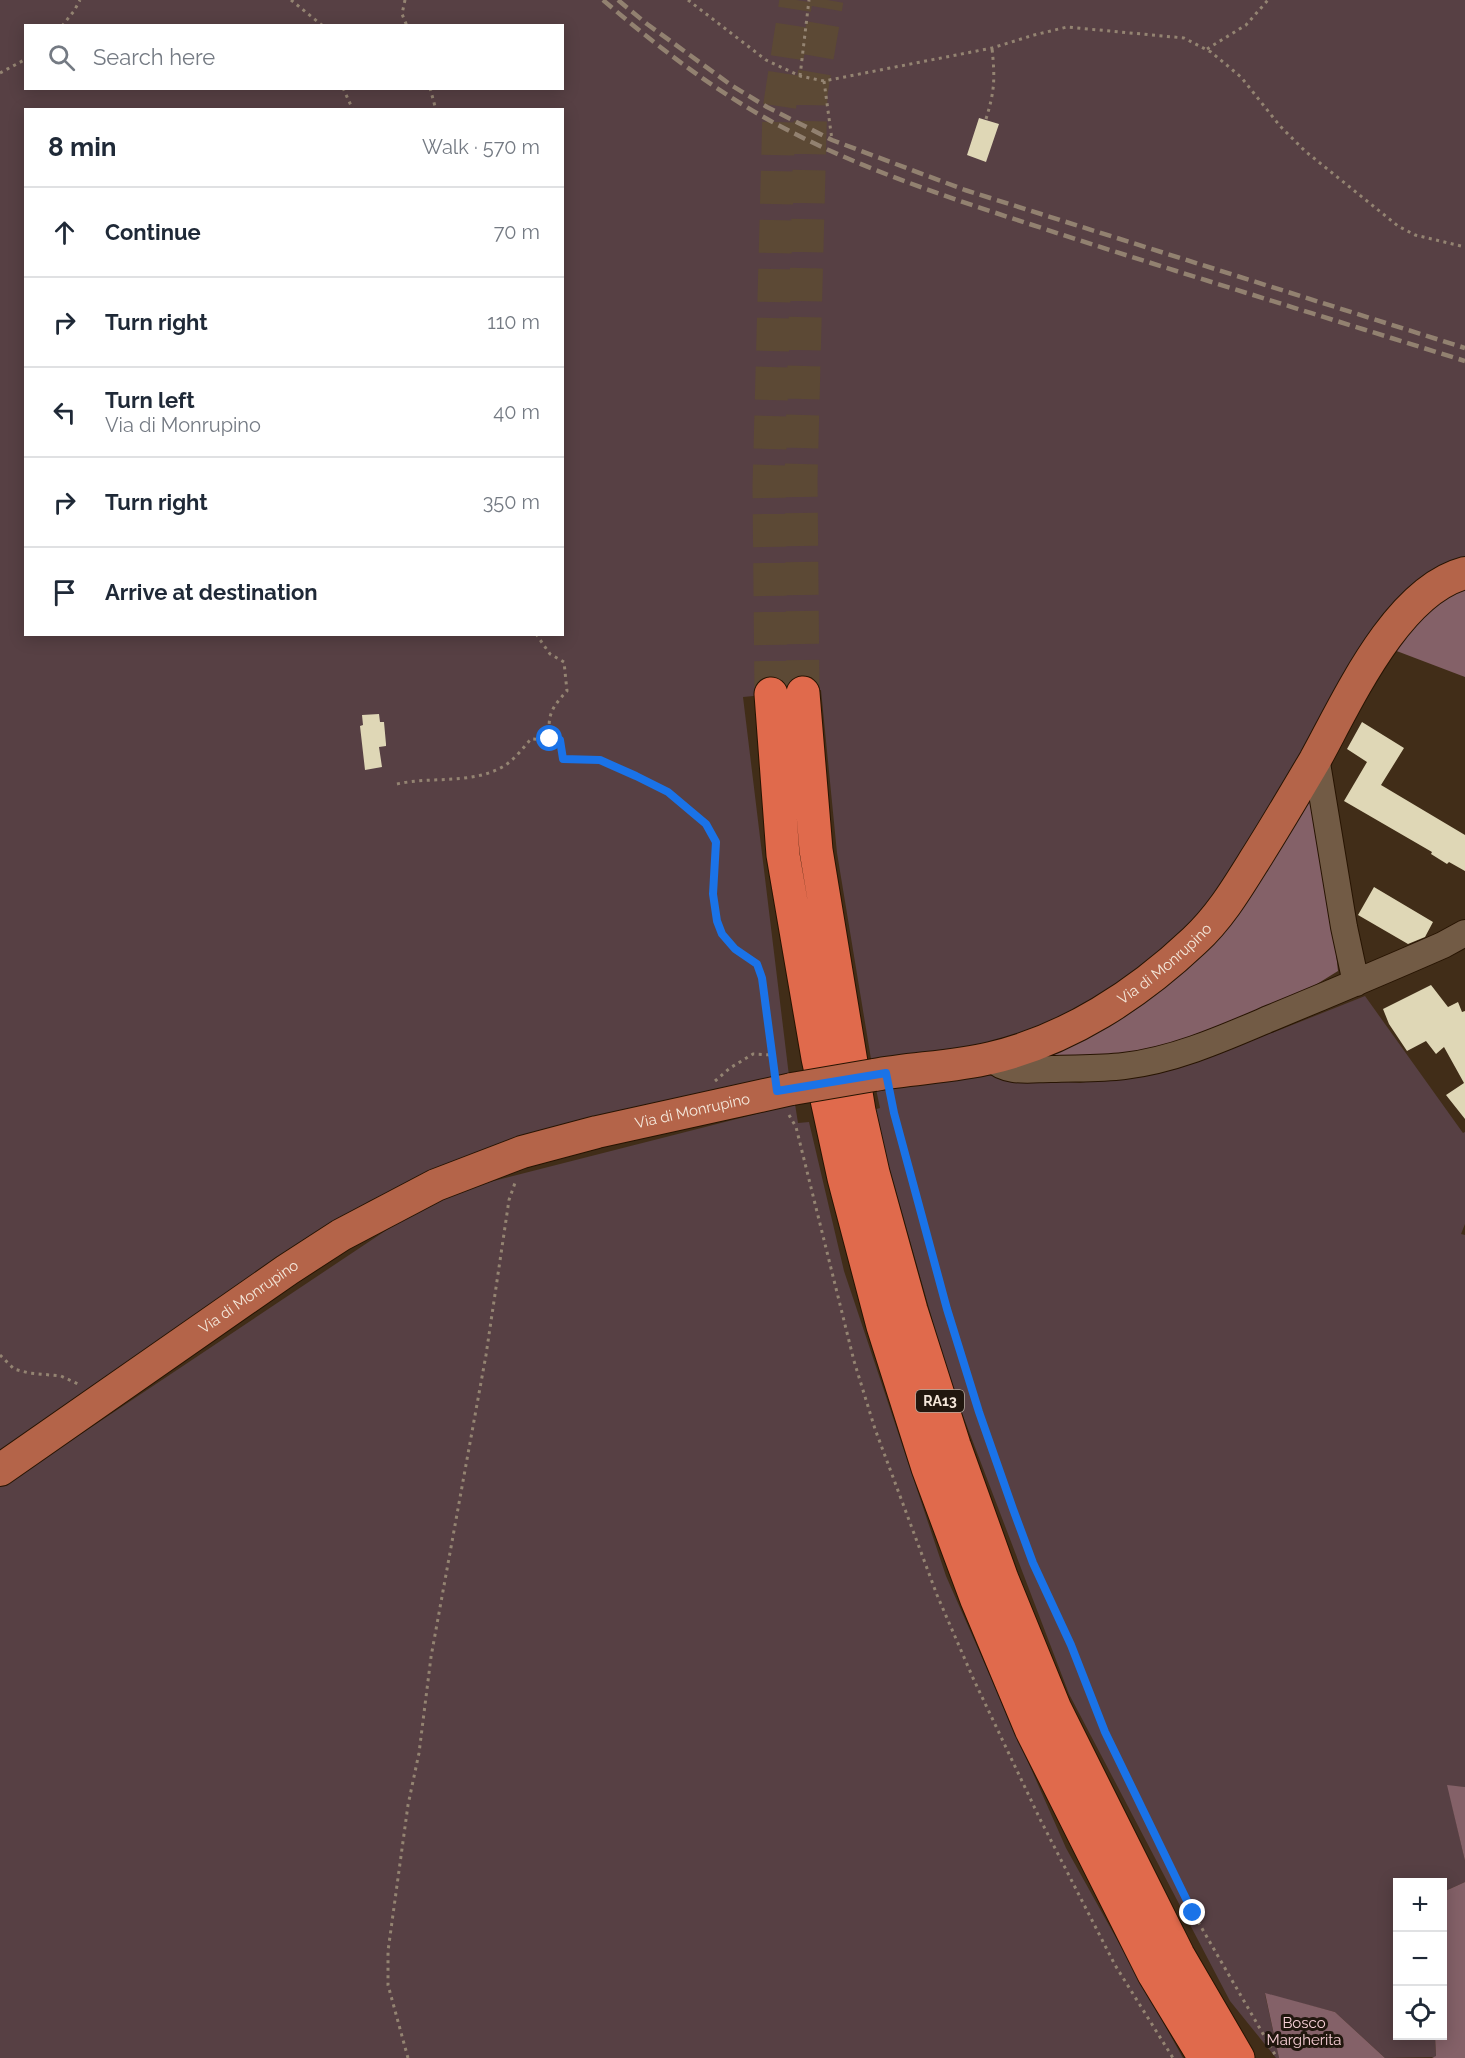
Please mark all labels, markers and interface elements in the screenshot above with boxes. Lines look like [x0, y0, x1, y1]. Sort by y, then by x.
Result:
search box [24, 24, 564, 90]
icon: search [45, 41, 78, 74]
text: Search here [93, 44, 215, 70]
text: 8 min [48, 132, 116, 162]
text: Walk · 570 m [422, 135, 540, 159]
icon: ahead [48, 216, 81, 249]
text: Continue [105, 219, 201, 245]
text: 70 m [494, 220, 540, 244]
icon: right [48, 306, 81, 339]
text: Turn right [105, 309, 208, 335]
text: 110 m [487, 310, 540, 334]
text: Turn left [105, 387, 195, 413]
icon: left [48, 396, 81, 429]
text: 40 m [493, 400, 540, 424]
text: Via di Monrupino [105, 413, 261, 437]
icon: right [48, 486, 81, 519]
text: Turn right [105, 489, 208, 515]
text: 350 m [483, 490, 540, 514]
icon: arrive [48, 576, 81, 609]
text: Arrive at destination [105, 579, 318, 605]
route start [536, 725, 562, 751]
street label: Via di Monrupino [1114, 920, 1216, 1008]
street label: Via di Monrupino [633, 1090, 752, 1132]
street label: Via di Monrupino [195, 1256, 302, 1338]
road number: RA13 [916, 1390, 964, 1412]
map controls [1393, 1878, 1447, 2040]
button: + [1393, 1878, 1447, 1932]
route end [1179, 1899, 1205, 1925]
button: − [1393, 1932, 1447, 1986]
button: locate [1393, 1986, 1447, 2040]
park label: Bosco Margherita [1267, 2014, 1341, 2049]

